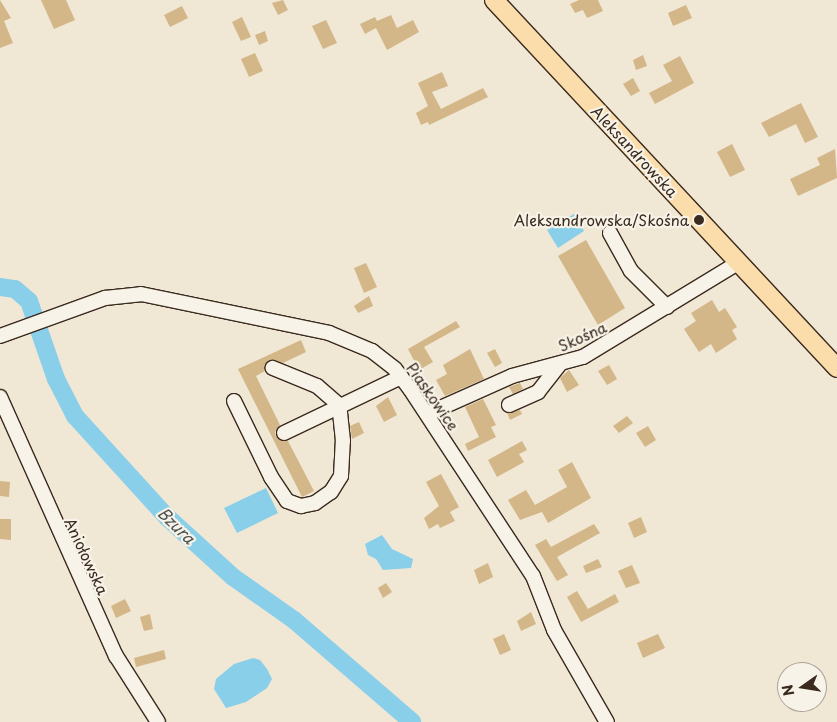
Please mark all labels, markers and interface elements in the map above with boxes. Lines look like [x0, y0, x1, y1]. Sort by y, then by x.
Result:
street label: Aleksandrowska [588, 102, 682, 200]
place label: Aleksandrowska/Skośna [514, 211, 689, 229]
marker: Aleksandrowska/Skośna [693, 214, 705, 226]
street label: Skośna [555, 317, 609, 355]
street label: Piaskowice [403, 359, 463, 433]
water label: Bzura [154, 503, 200, 547]
street label: Aniołowska [61, 515, 113, 597]
north arrow [777, 662, 827, 712]
text: N [776, 682, 799, 698]

